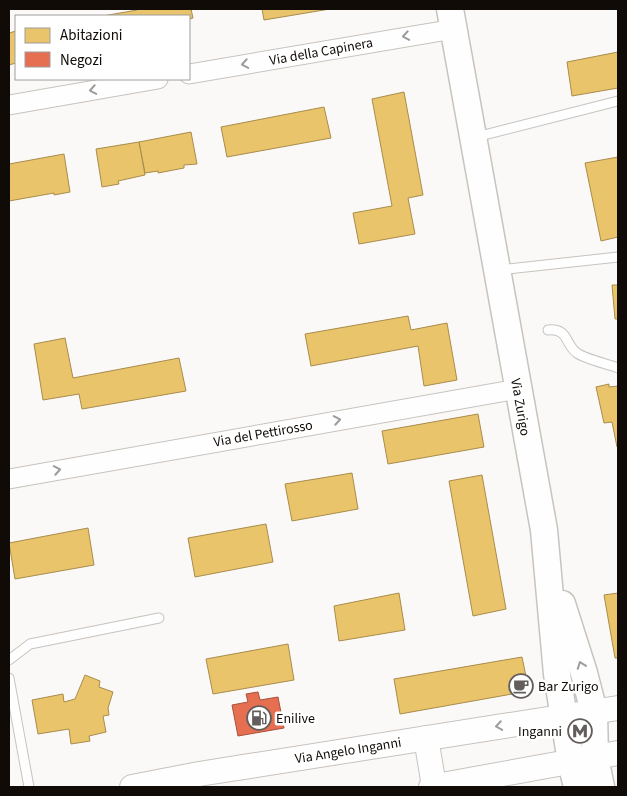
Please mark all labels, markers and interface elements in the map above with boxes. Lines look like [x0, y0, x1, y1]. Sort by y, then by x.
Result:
legend [15, 15, 190, 80]
text: Abitazioni [60, 25, 123, 46]
one-way arrow [401, 31, 410, 41]
street label: Via della Capinera [268, 33, 374, 71]
text: Negozi [60, 50, 102, 71]
one-way arrow [241, 58, 250, 68]
one-way arrow [89, 84, 97, 95]
street label: Via Zurigo [505, 377, 535, 438]
street label: Via del Pettirosso [212, 415, 314, 453]
one-way arrow [333, 416, 342, 426]
one-way arrow [52, 466, 61, 476]
one-way arrow [577, 661, 587, 670]
cafe icon: Bar Zurigo [508, 673, 534, 699]
place label: Bar Zurigo [538, 677, 599, 697]
fuel station icon: Enilive [246, 705, 272, 731]
place label: Enilive [276, 709, 315, 729]
metro station icon: Inganni [567, 718, 593, 744]
one-way arrow [495, 721, 503, 731]
place label: Inganni [518, 722, 562, 742]
street label: Via Angelo Inganni [293, 733, 403, 769]

